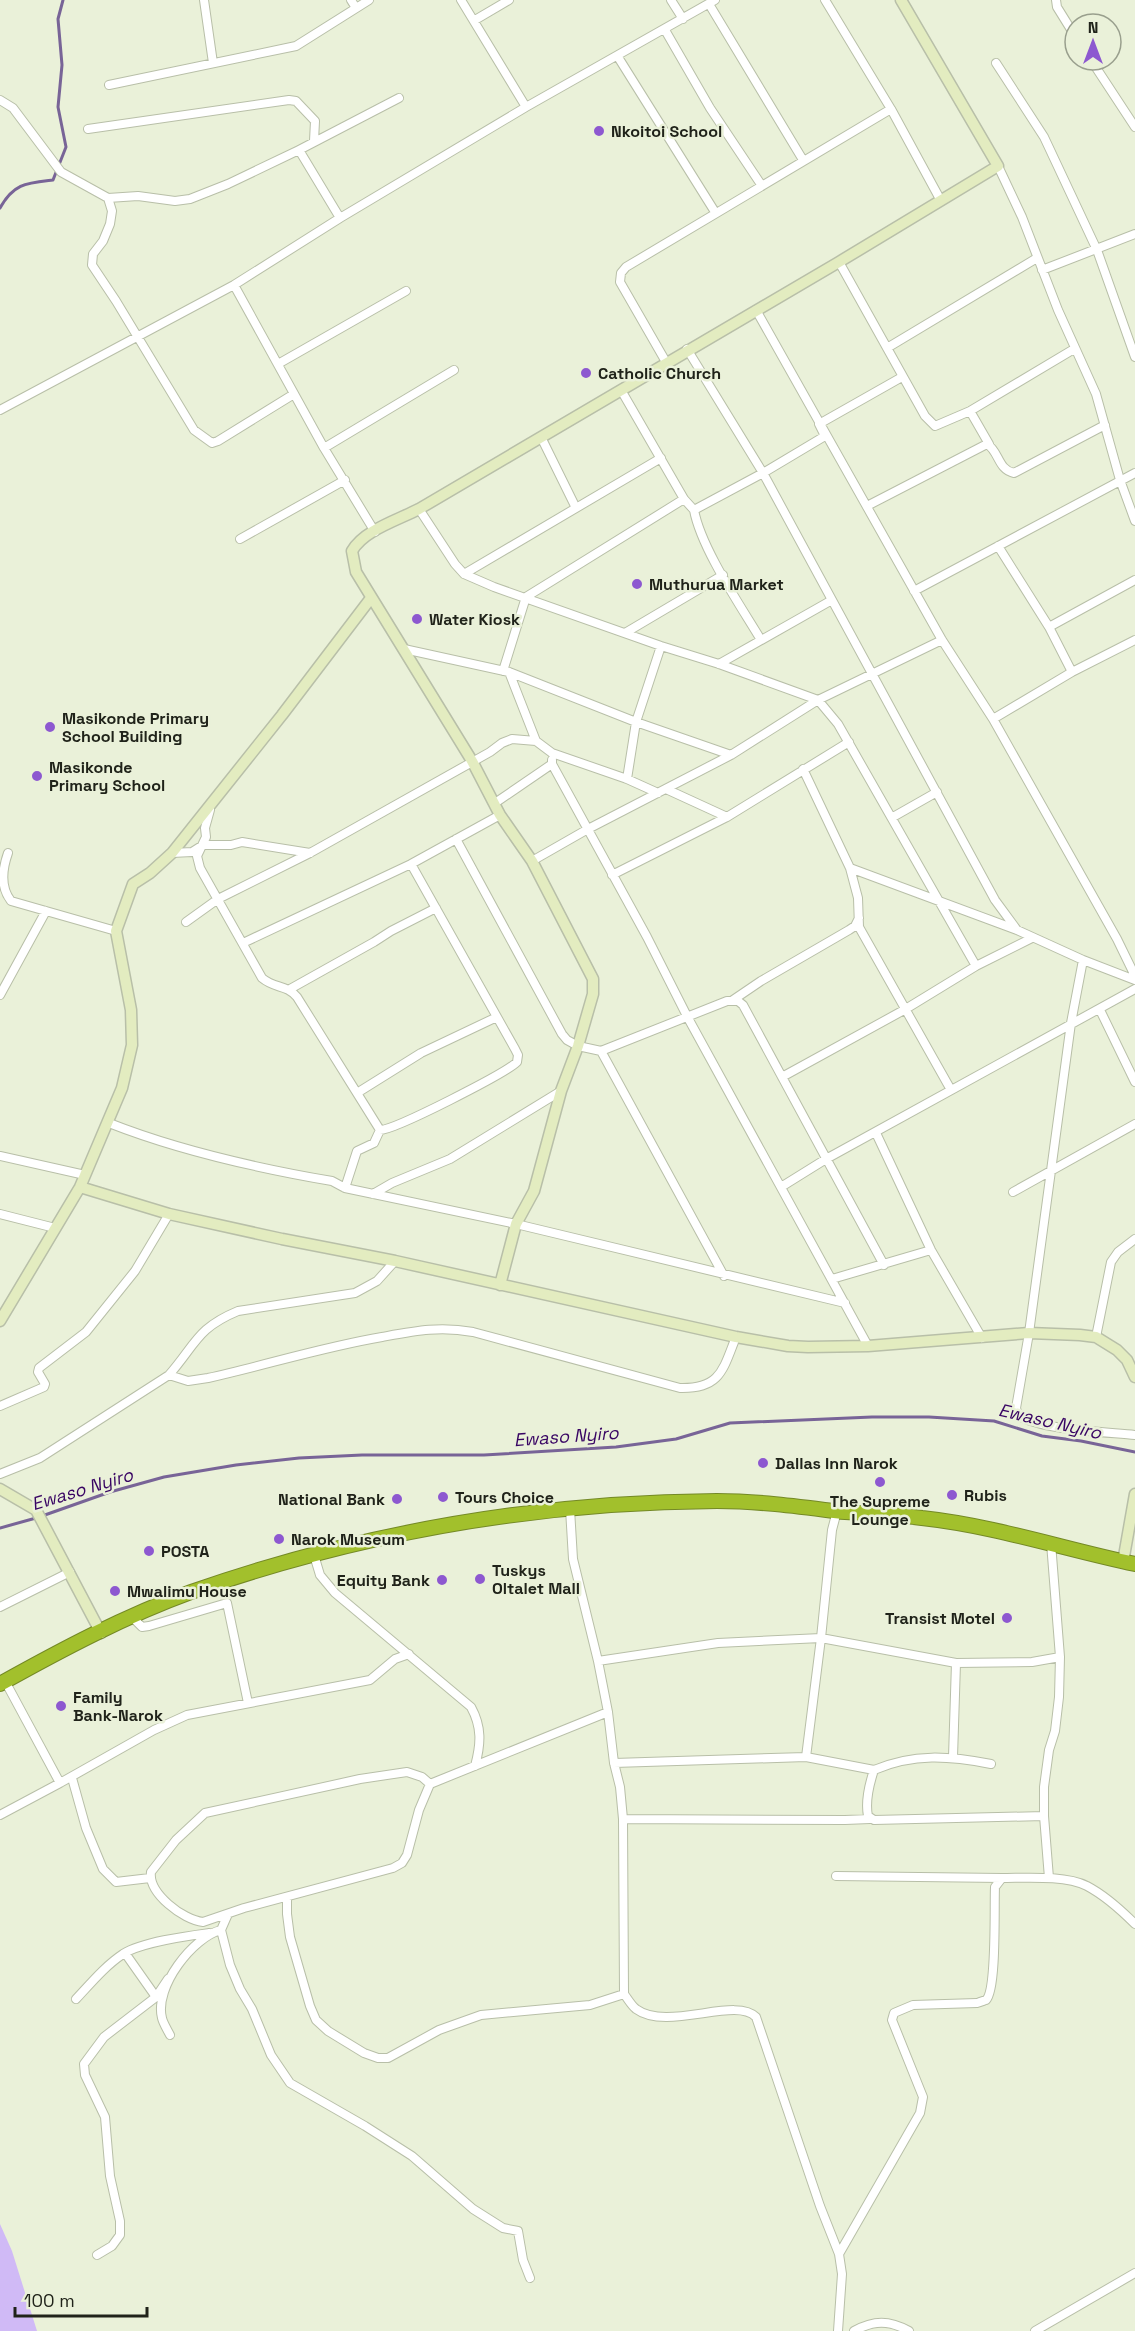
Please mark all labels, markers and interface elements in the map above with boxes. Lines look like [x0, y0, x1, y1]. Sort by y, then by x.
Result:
north arrow [1063, 12, 1123, 72]
text: N [1088, 17, 1098, 38]
place label: Nkoitoi School [611, 121, 722, 142]
marker: Nkoitoi School [592, 124, 606, 138]
place label: Catholic Church [598, 363, 721, 384]
marker: Catholic Church [579, 366, 593, 380]
place label: Muthurua Market [649, 574, 784, 595]
marker: Muthurua Market [630, 577, 644, 591]
place label: Water Kiosk [429, 609, 520, 630]
marker: Water Kiosk [410, 612, 424, 626]
place label: Masikonde Primary School Building [62, 708, 209, 747]
marker: Masikonde Primary School Building [43, 720, 57, 734]
place label: Masikonde Primary School [49, 757, 165, 796]
marker: Masikonde Primary School [30, 769, 44, 783]
water label: Ewaso Nyiro [996, 1398, 1105, 1444]
water label: Ewaso Nyiro [513, 1421, 620, 1451]
place label: Dallas Inn Narok [775, 1453, 898, 1474]
marker: Dallas Inn Narok [756, 1456, 770, 1470]
water label: Ewaso Nyiro [28, 1462, 136, 1515]
marker: The Supreme Lounge [873, 1475, 887, 1489]
place label: Rubis [964, 1485, 1007, 1506]
place label: Tours Choice [455, 1487, 554, 1508]
marker: Rubis [945, 1488, 959, 1502]
place label: National Bank [278, 1489, 385, 1510]
marker: Tours Choice [436, 1490, 450, 1504]
place label: The Supreme Lounge [830, 1491, 930, 1530]
marker: National Bank [390, 1492, 404, 1506]
place label: Narok Museum [291, 1529, 405, 1550]
marker: Narok Museum [272, 1532, 286, 1546]
place label: POSTA [161, 1541, 209, 1562]
marker: POSTA [142, 1544, 156, 1558]
place label: Tuskys Oltalet Mall [492, 1560, 580, 1599]
place label: Equity Bank [337, 1570, 430, 1591]
marker: Tuskys Oltalet Mall [473, 1572, 487, 1586]
marker: Equity Bank [435, 1573, 449, 1587]
place label: Mwalimu House [127, 1581, 247, 1602]
marker: Mwalimu House [108, 1584, 122, 1598]
place label: Transist Motel [885, 1608, 995, 1629]
marker: Transist Motel [1000, 1611, 1014, 1625]
place label: Family Bank-Narok [73, 1687, 163, 1726]
marker: Family Bank-Narok [54, 1699, 68, 1713]
scale bar [15, 2280, 147, 2318]
text: 100 m [24, 2289, 75, 2312]

